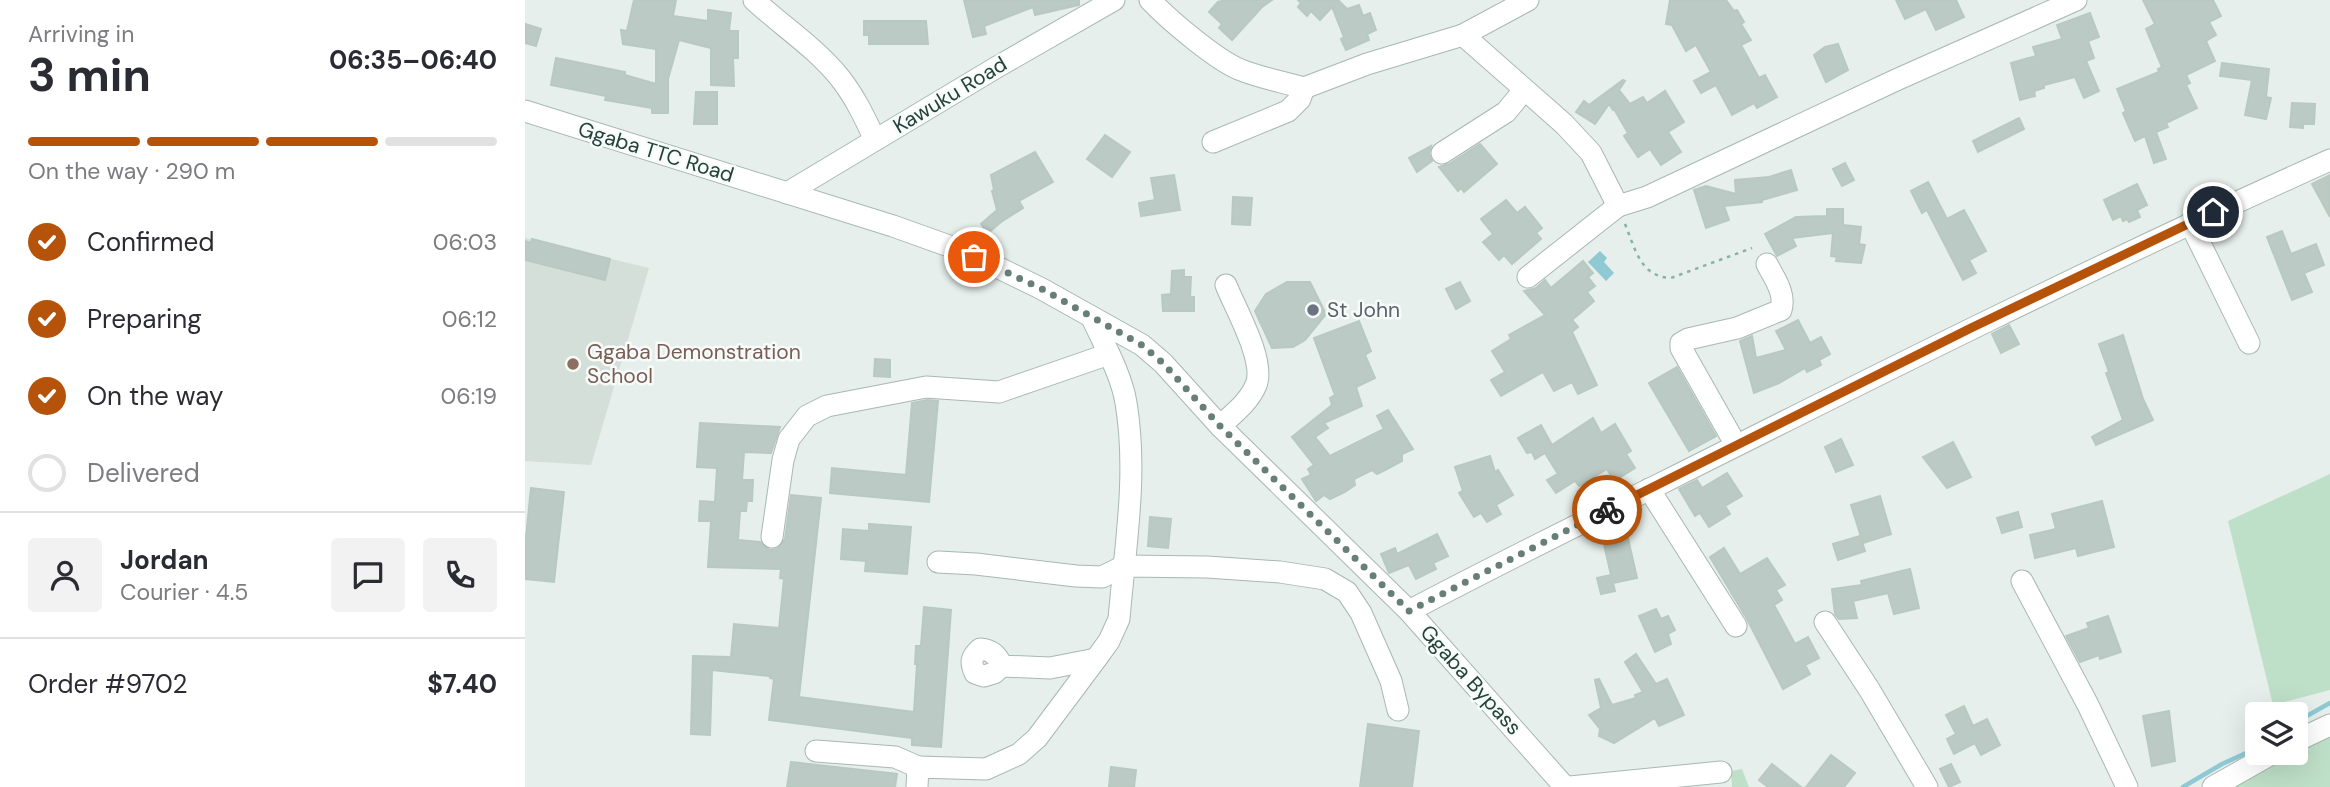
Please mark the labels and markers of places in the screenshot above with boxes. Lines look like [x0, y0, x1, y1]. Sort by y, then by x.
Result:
pin [2183, 182, 2243, 242]
pin [944, 227, 1004, 287]
place label: St John [1327, 296, 1400, 324]
marker: St John [1305, 302, 1321, 318]
place label: Ggaba Demonstration School [587, 338, 801, 390]
marker: Ggaba Demonstration School [565, 356, 581, 372]

